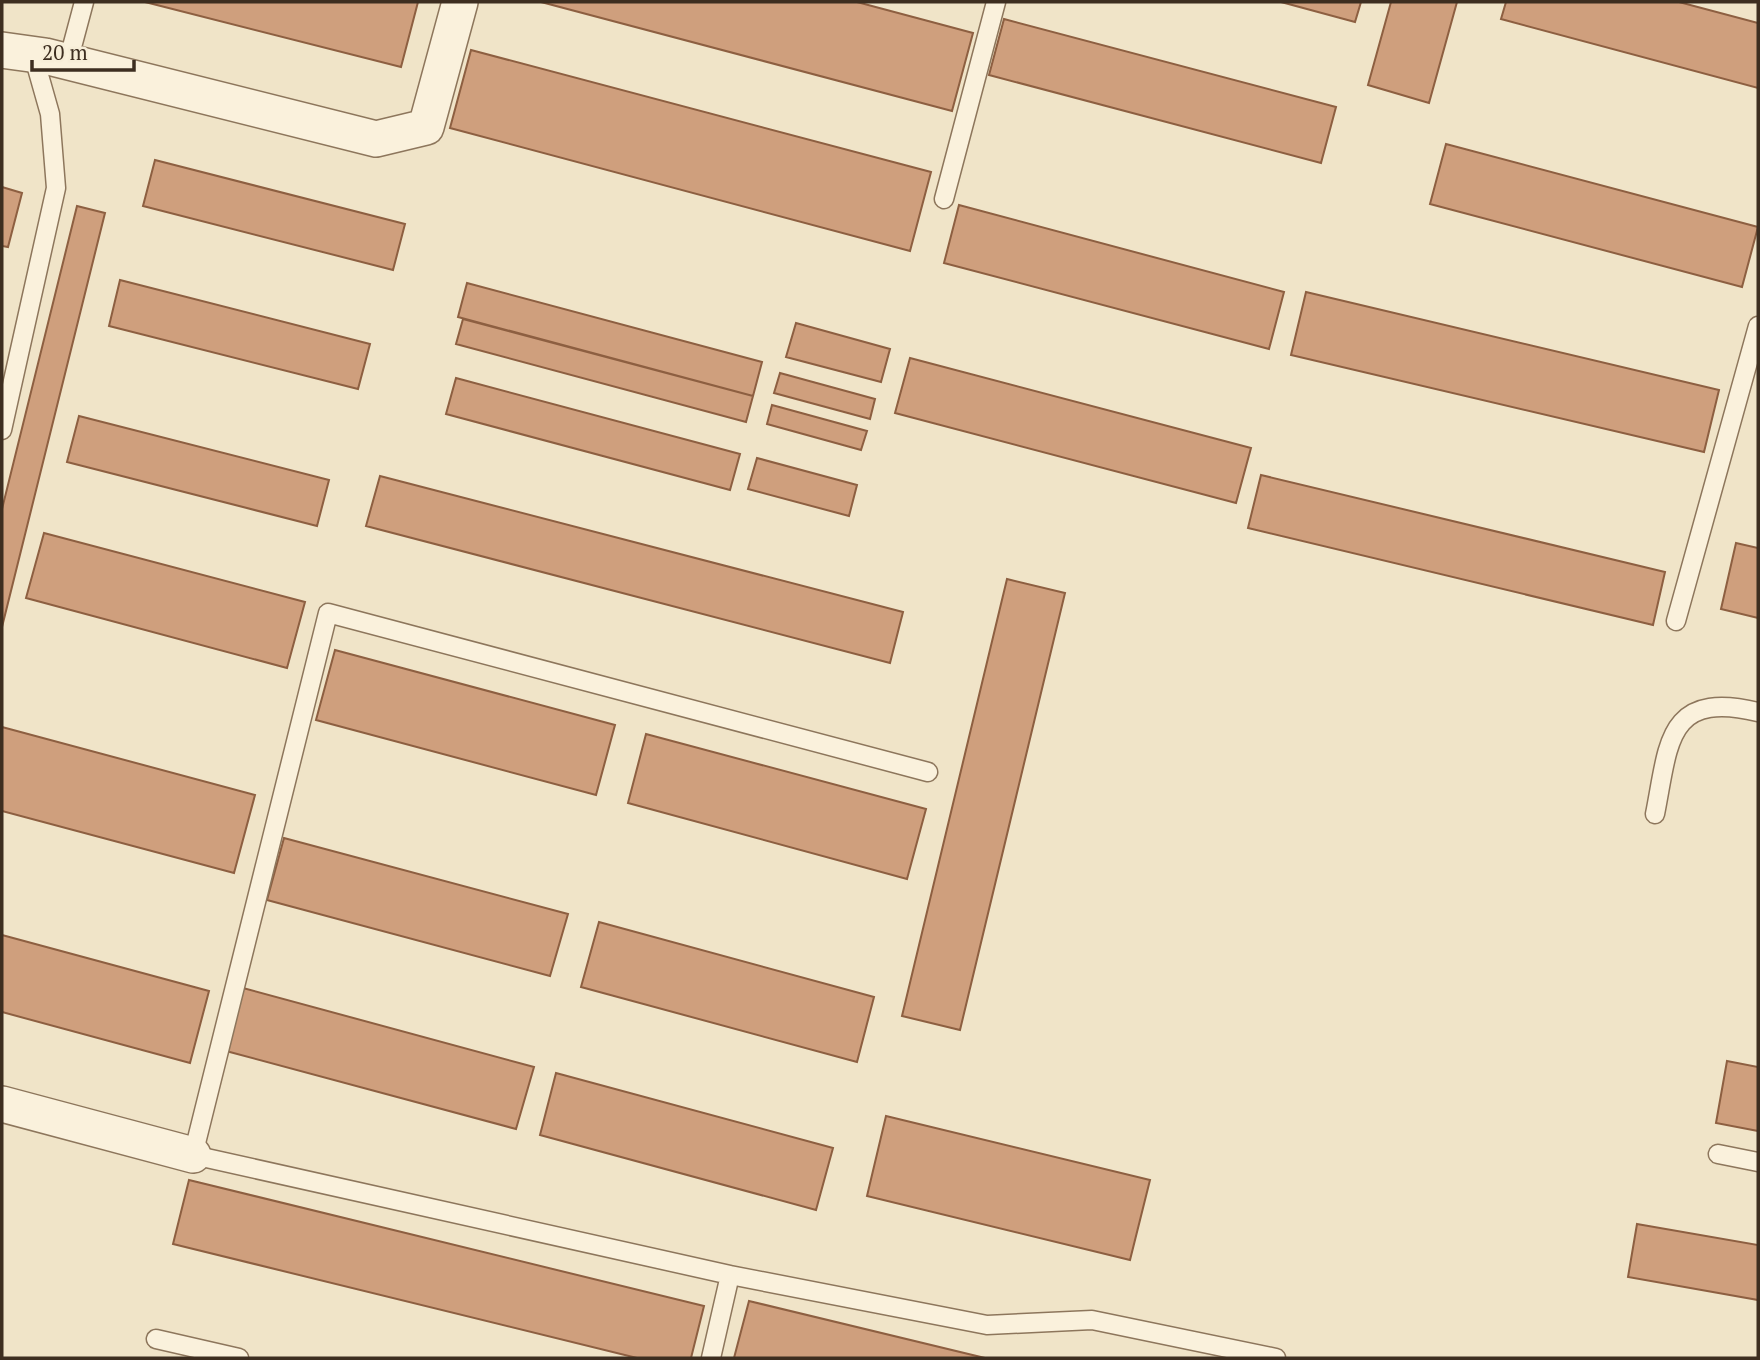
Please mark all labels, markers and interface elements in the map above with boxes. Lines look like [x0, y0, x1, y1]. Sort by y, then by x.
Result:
scale bar [32, 28, 133, 72]
text: 20 m [42, 38, 88, 66]

